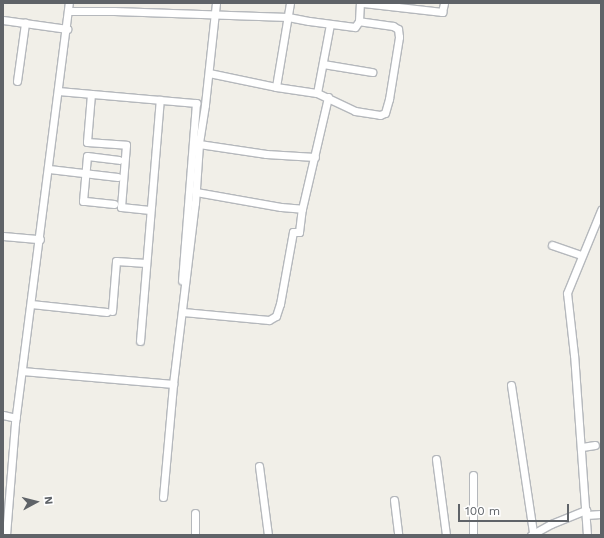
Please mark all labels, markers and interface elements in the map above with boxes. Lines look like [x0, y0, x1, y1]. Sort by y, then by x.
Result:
north arrow [16, 482, 56, 522]
text: N [41, 496, 55, 505]
scale bar [460, 496, 571, 522]
text: 100 m [465, 504, 500, 518]

